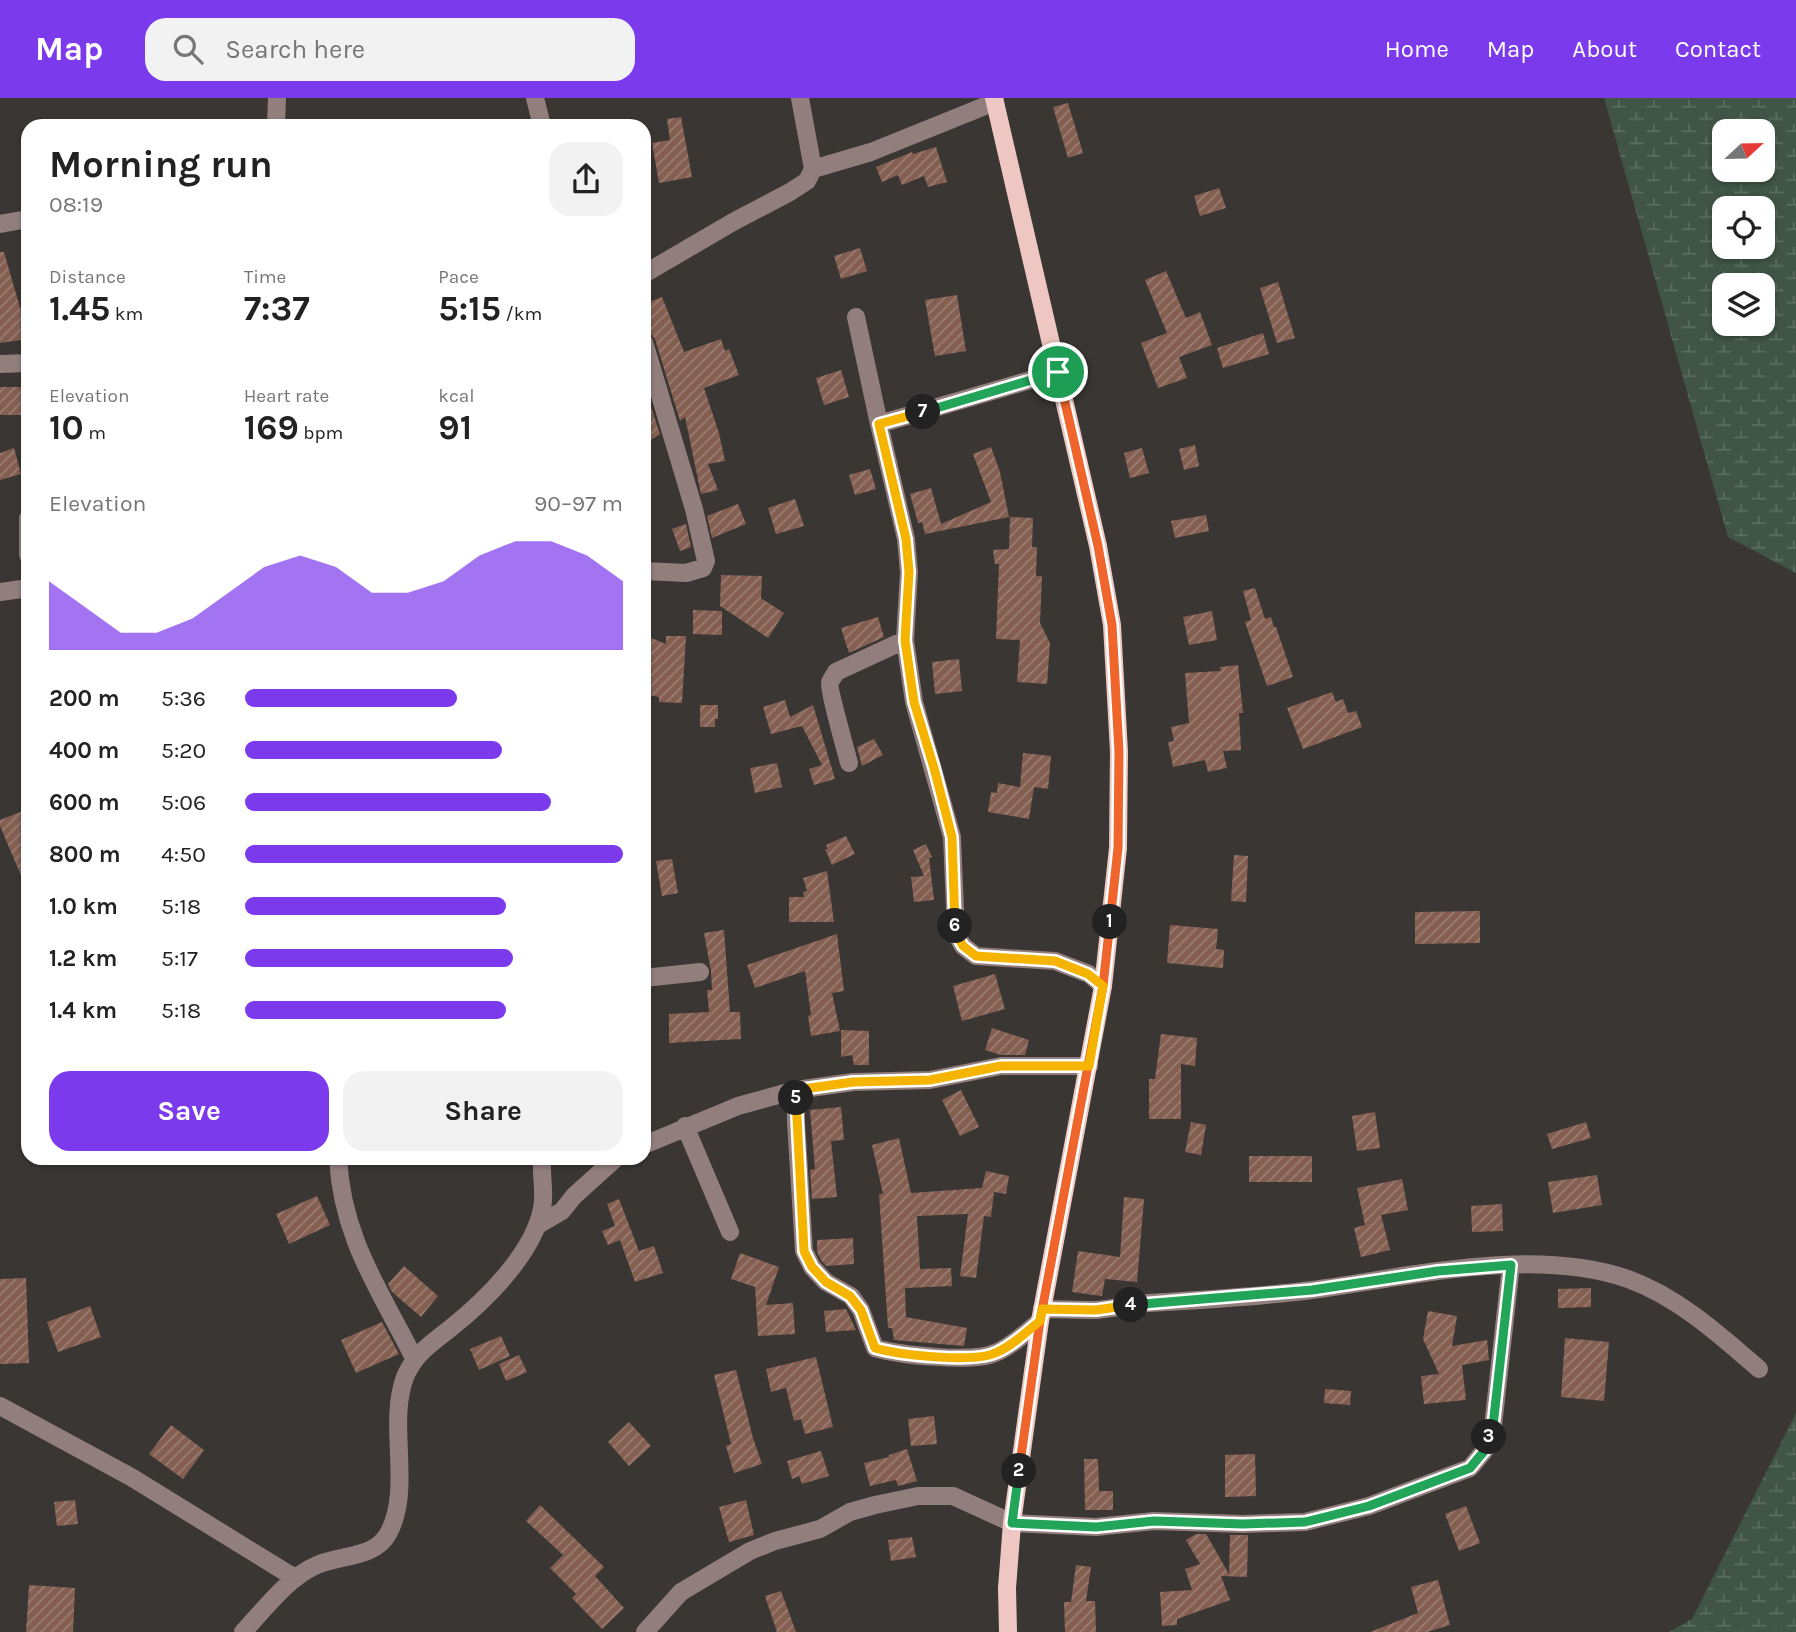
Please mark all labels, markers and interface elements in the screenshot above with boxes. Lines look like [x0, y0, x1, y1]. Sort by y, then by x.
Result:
search box [145, 18, 635, 81]
text: Map [35, 30, 103, 68]
icon: search [169, 30, 207, 68]
text: Search here [225, 34, 365, 65]
text: Home [1385, 35, 1449, 63]
text: Map [1487, 35, 1534, 63]
text: About [1572, 35, 1637, 63]
text: Contact [1675, 35, 1761, 63]
north arrow [1712, 119, 1774, 182]
map controls [1712, 119, 1775, 336]
text: Morning run [49, 142, 273, 187]
button: share [549, 142, 623, 216]
text: 08:19 [49, 191, 103, 218]
button: locate [1712, 196, 1775, 259]
text: Distance [49, 266, 126, 288]
text: Time [244, 266, 286, 288]
text: Pace [438, 266, 479, 288]
button: layers [1712, 273, 1775, 336]
text: 1.45 [49, 288, 110, 329]
text: 7:37 [244, 288, 310, 329]
text: 5:15 [438, 288, 501, 329]
text: km [110, 303, 143, 325]
text: /km [501, 303, 542, 325]
pin [1028, 342, 1088, 402]
icon: arrive [1039, 353, 1077, 391]
text: Elevation [49, 385, 129, 407]
text: Heart rate [244, 385, 329, 407]
text: kcal [438, 385, 475, 407]
pin: 7 [906, 394, 940, 430]
text: 7 [918, 400, 927, 422]
text: 10 [49, 407, 84, 448]
text: 169 [244, 407, 299, 448]
text: 91 [438, 407, 472, 448]
text: m [84, 422, 106, 444]
text: bpm [299, 422, 343, 444]
text: Elevation [49, 490, 146, 517]
text: 90–97 m [534, 490, 623, 517]
text: 200 m [49, 685, 120, 712]
text: 5:36 [161, 685, 206, 712]
text: 400 m [49, 737, 119, 764]
text: 5:20 [161, 737, 206, 764]
text: 600 m [49, 789, 120, 816]
text: 5:06 [161, 789, 206, 816]
text: 800 m [49, 841, 121, 868]
text: 4:50 [161, 841, 206, 868]
text: 1.0 km [49, 893, 118, 920]
text: 5:18 [161, 893, 201, 920]
pin: 1 [1092, 904, 1128, 940]
pin: 6 [937, 908, 972, 944]
text: 1 [1106, 910, 1113, 932]
text: 6 [949, 914, 960, 936]
text: 1.2 km [49, 945, 117, 972]
text: 5:17 [161, 945, 198, 972]
text: 1.4 km [49, 997, 117, 1024]
text: 5:18 [161, 997, 201, 1024]
button: Save [49, 1071, 329, 1151]
button: Share [343, 1071, 623, 1151]
pin: 5 [778, 1080, 814, 1116]
text: 5 [790, 1086, 801, 1108]
pin: 4 [1114, 1288, 1148, 1322]
text: 4 [1125, 1293, 1136, 1315]
pin: 3 [1472, 1420, 1506, 1454]
text: 3 [1483, 1425, 1494, 1447]
pin: 2 [1002, 1454, 1036, 1488]
text: 2 [1013, 1459, 1024, 1481]

